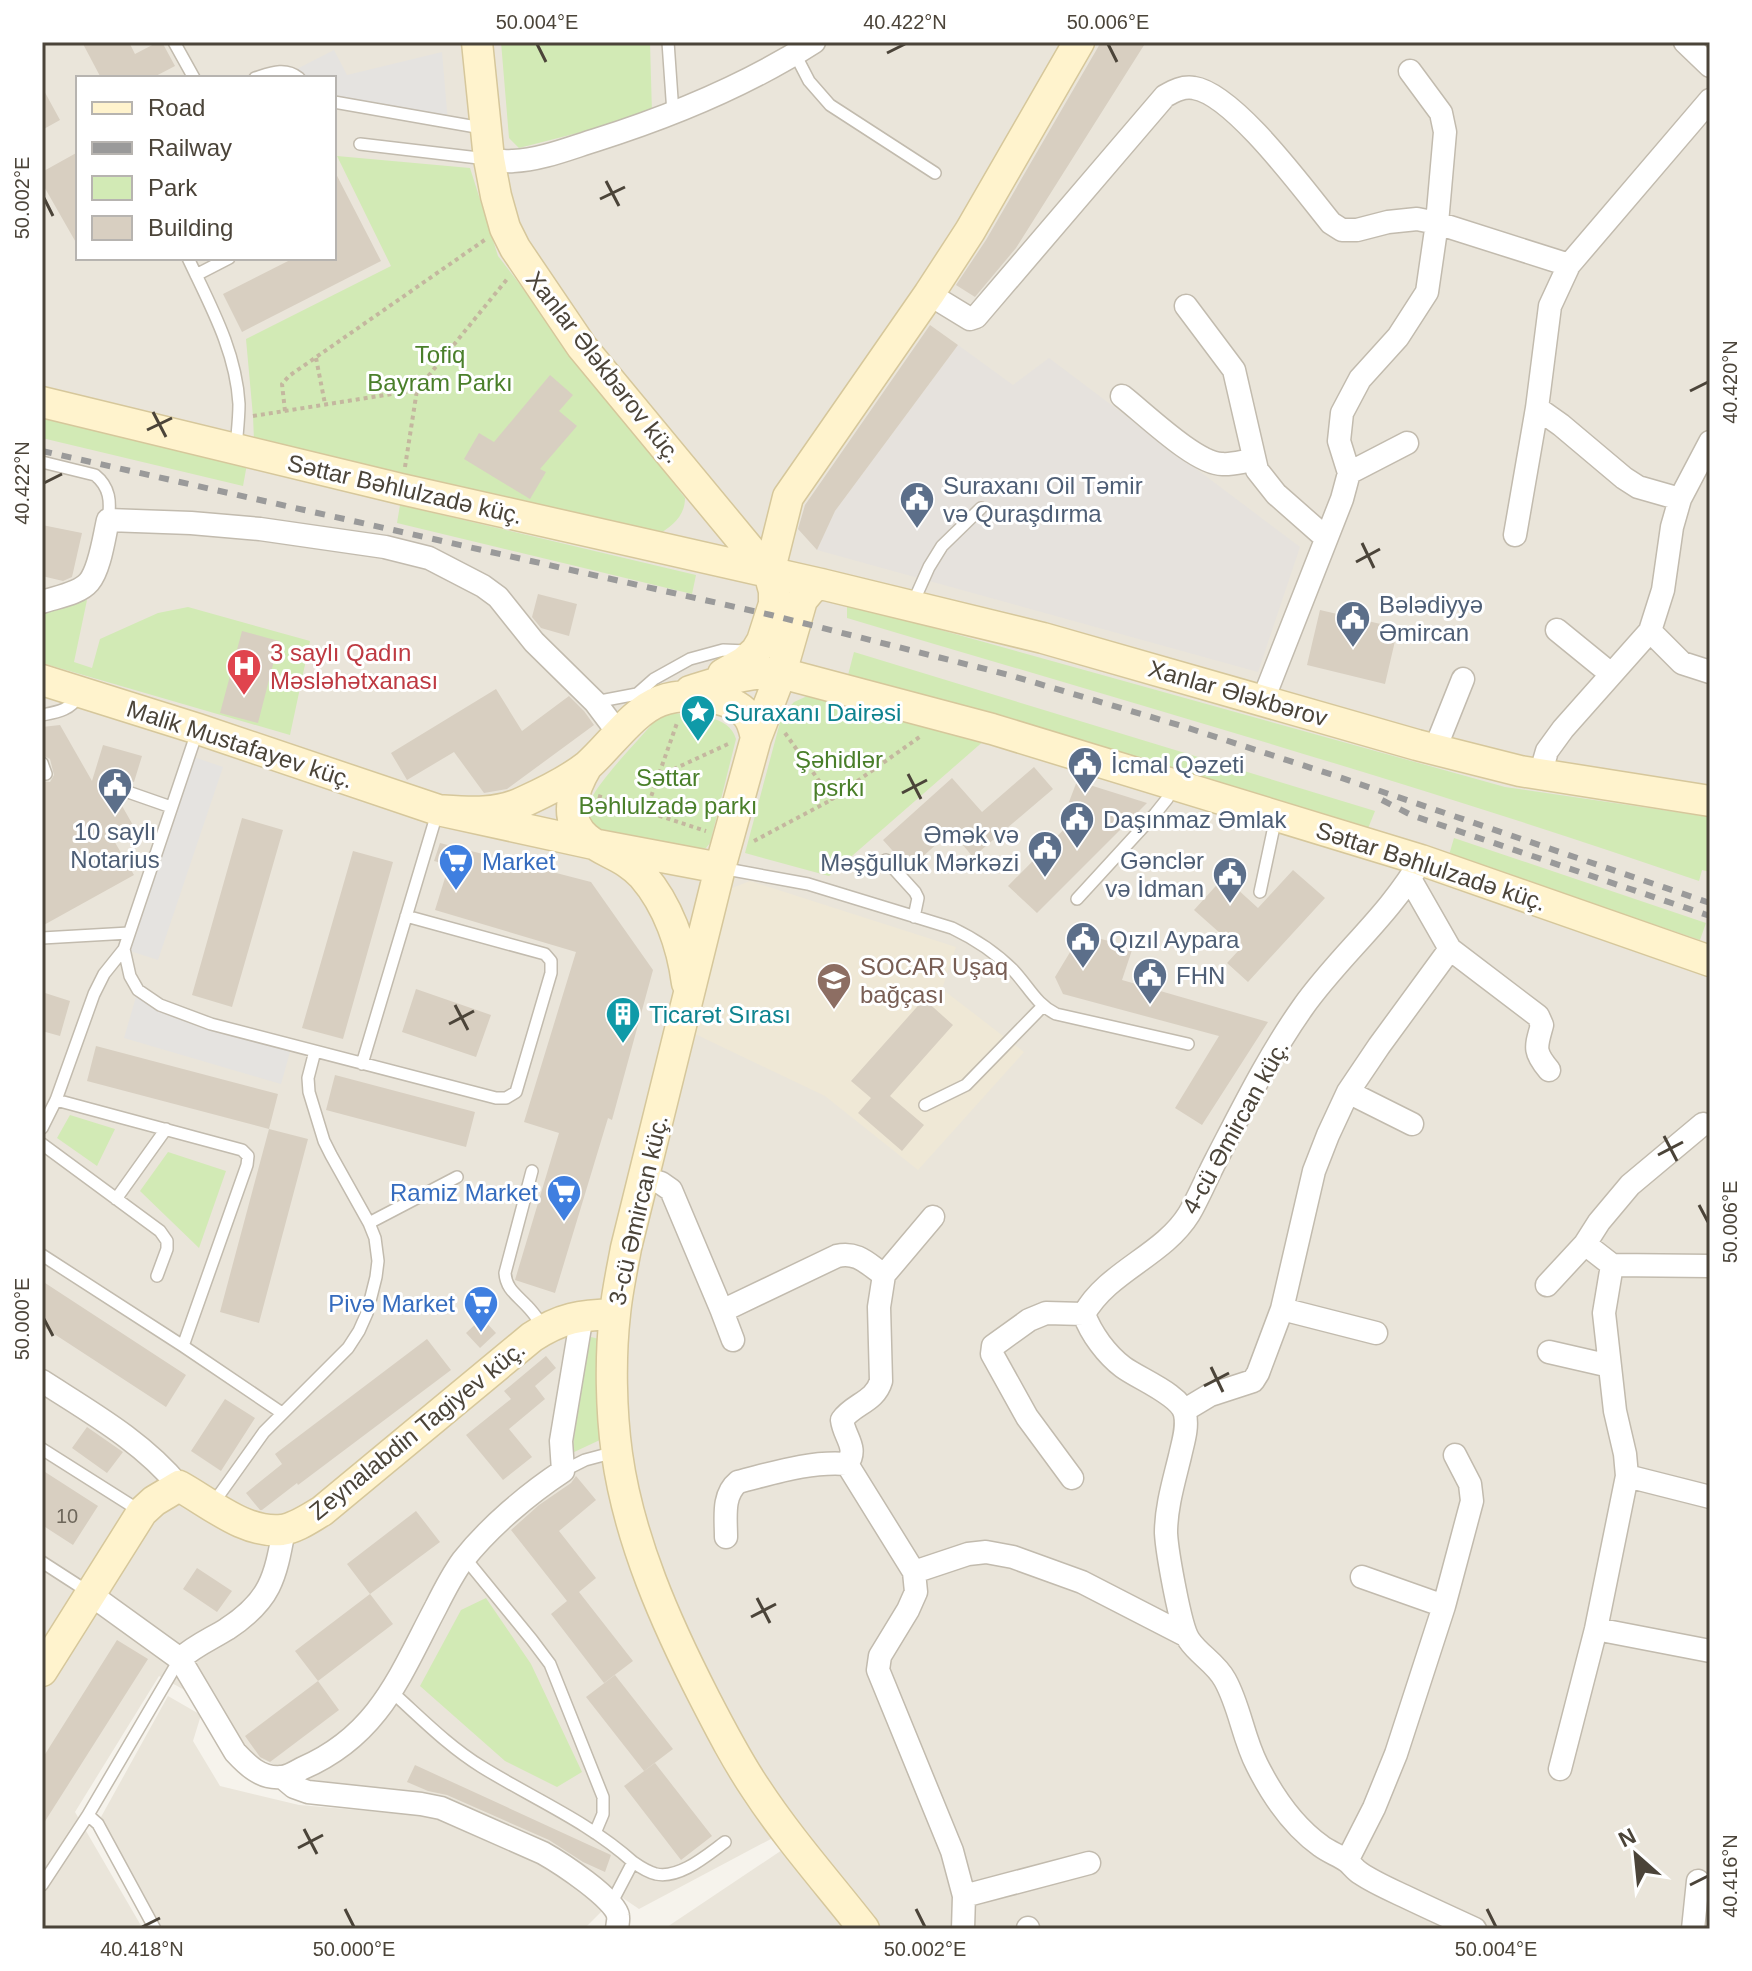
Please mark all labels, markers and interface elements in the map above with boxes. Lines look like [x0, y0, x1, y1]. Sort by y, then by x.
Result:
text: 50.004°E [496, 11, 578, 33]
text: 40.422°N [863, 11, 947, 33]
text: 50.006°E [1067, 11, 1149, 33]
legend [76, 76, 336, 260]
text: Road [148, 94, 205, 121]
text: Railway [148, 134, 232, 161]
text: 50.002°E [11, 157, 33, 239]
text: Park [148, 174, 198, 201]
text: Building [148, 214, 233, 241]
street label: Xanlar Ələkbərov küç. [521, 266, 687, 468]
text: 40.420°N [1719, 340, 1741, 424]
park label: Tofiq Bayram Parkı [367, 341, 513, 396]
text: 40.422°N [11, 441, 33, 525]
street label: Səttar Bəhlulzadə küç. [285, 449, 525, 529]
place label: Suraxanı Oil Təmir və Quraşdırma [943, 472, 1143, 527]
public building icon: Suraxanı Oil Təmir və Quraşdırma [898, 480, 936, 530]
place label: Bələdiyyə Əmircan [1379, 591, 1483, 646]
public building icon: Bələdiyyə Əmircan [1334, 599, 1372, 649]
place label: 3 saylı Qadın Məsləhətxanası [270, 639, 438, 694]
hospital icon: 3 saylı Qadın Məsləhətxanası [225, 647, 263, 697]
street label: Xanlar Ələkbərov [1145, 655, 1331, 731]
place icon: Suraxanı Dairəsi [679, 693, 717, 743]
street label: Malik Mustafayev küç. [124, 695, 356, 793]
place label: Suraxanı Dairəsi [724, 699, 901, 726]
public building icon: İcmal Qəzeti [1066, 745, 1104, 795]
park label: Şəhidlər psrkı [795, 746, 883, 801]
place label: İcmal Qəzeti [1111, 751, 1244, 778]
park label: Səttar Bəhlulzadə parkı [579, 764, 757, 819]
public building icon: 10 saylı Notarius [96, 766, 134, 816]
public building icon: Daşınmaz Əmlak [1058, 800, 1096, 850]
place label: Daşınmaz Əmlak [1103, 806, 1287, 833]
street label: Səttar Bəhlulzadə küç. [1313, 816, 1549, 916]
place label: 10 saylı Notarius [70, 818, 160, 873]
place label: Əmək və Məşğulluk Mərkəzi [820, 821, 1019, 876]
public building icon: Əmək və Məşğulluk Mərkəzi [1026, 829, 1064, 879]
supermarket icon: Market [437, 842, 475, 892]
place label: Gənclər və İdman [1105, 847, 1204, 902]
place label: Market [482, 848, 556, 875]
public building icon: Gənclər və İdman [1211, 855, 1249, 905]
public building icon: Qızıl Aypara [1064, 920, 1102, 970]
place label: Qızıl Aypara [1109, 926, 1240, 953]
place label: SOCAR Uşaq bağçası [860, 953, 1008, 1008]
public building icon: FHN [1131, 956, 1169, 1006]
school or university icon: SOCAR Uşaq bağçası [815, 961, 853, 1011]
place label: FHN [1176, 962, 1225, 989]
building icon: Ticarət Sırası [604, 995, 642, 1045]
place label: Ticarət Sırası [649, 1001, 791, 1028]
street label: 4-cü Əmircan küç. [1176, 1036, 1294, 1218]
street label: 3-cü Əmircan küç. [603, 1112, 673, 1308]
supermarket icon: Ramiz Market [545, 1173, 583, 1223]
place label: Ramiz Market [390, 1179, 538, 1206]
text: 50.006°E [1719, 1181, 1741, 1263]
text: 50.000°E [11, 1278, 33, 1360]
supermarket icon: Pivə Market [462, 1284, 500, 1334]
place label: Pivə Market [328, 1290, 455, 1317]
street label: Zeynalabdin Tagiyev küç. [304, 1335, 530, 1525]
house number: 10 [56, 1505, 78, 1527]
north arrow [1596, 1815, 1676, 1895]
text: N [1614, 1823, 1640, 1852]
text: 40.416°N [1719, 1834, 1741, 1918]
text: 40.418°N [100, 1938, 184, 1960]
text: 50.000°E [313, 1938, 395, 1960]
text: 50.002°E [884, 1938, 966, 1960]
text: 50.004°E [1455, 1938, 1537, 1960]

